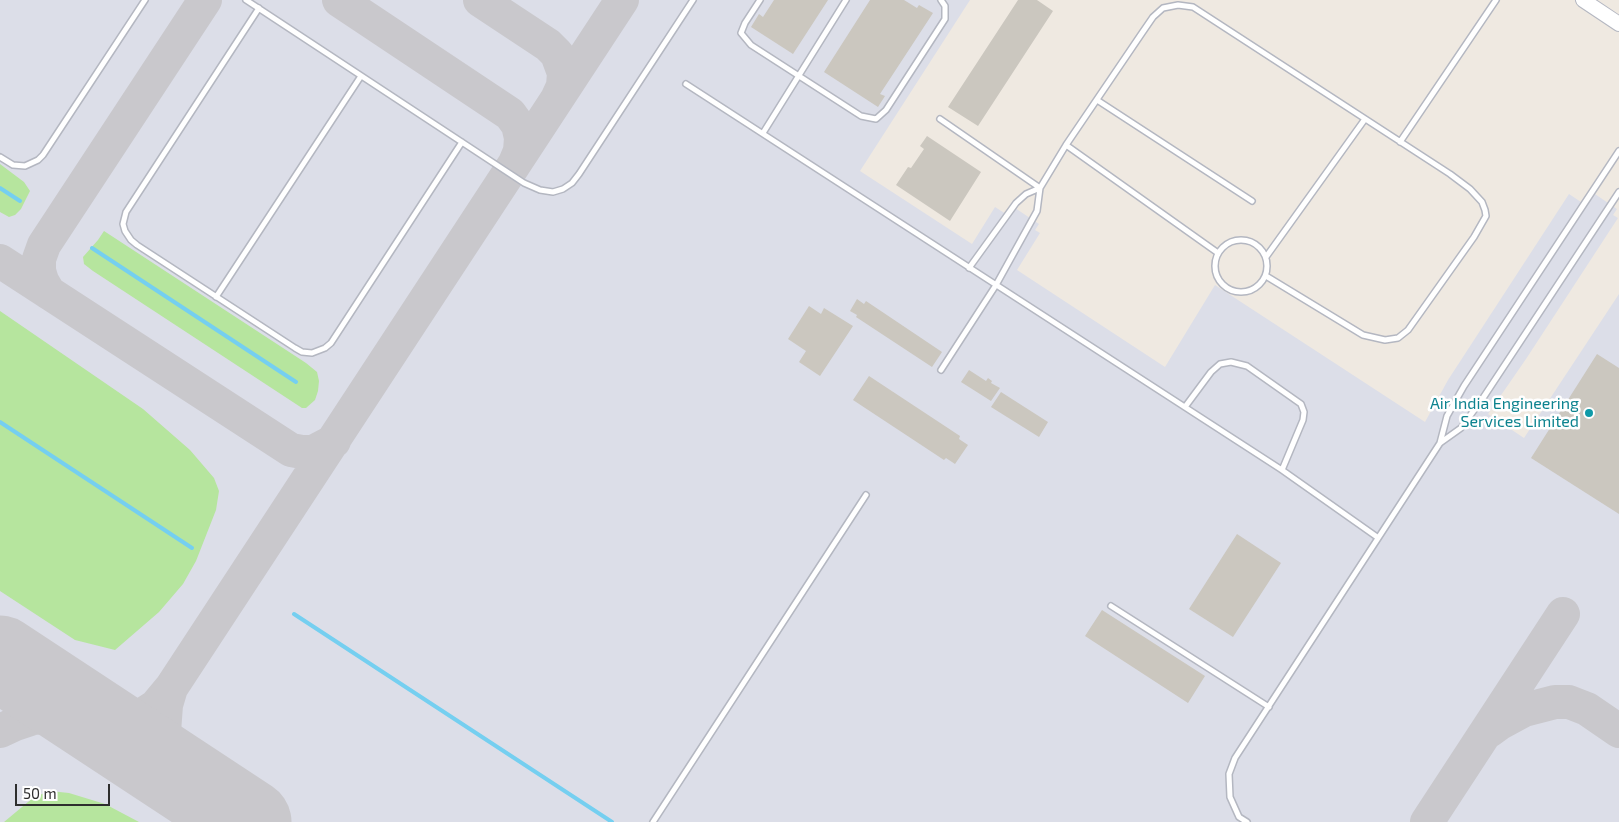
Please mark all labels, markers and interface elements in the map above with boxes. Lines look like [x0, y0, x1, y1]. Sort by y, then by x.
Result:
place label: Air India Engineering Services Limited [1430, 394, 1579, 432]
marker: Air India Engineering Services Limited [1583, 407, 1595, 419]
scale bar [18, 774, 112, 806]
text: 50 m [23, 784, 57, 802]

